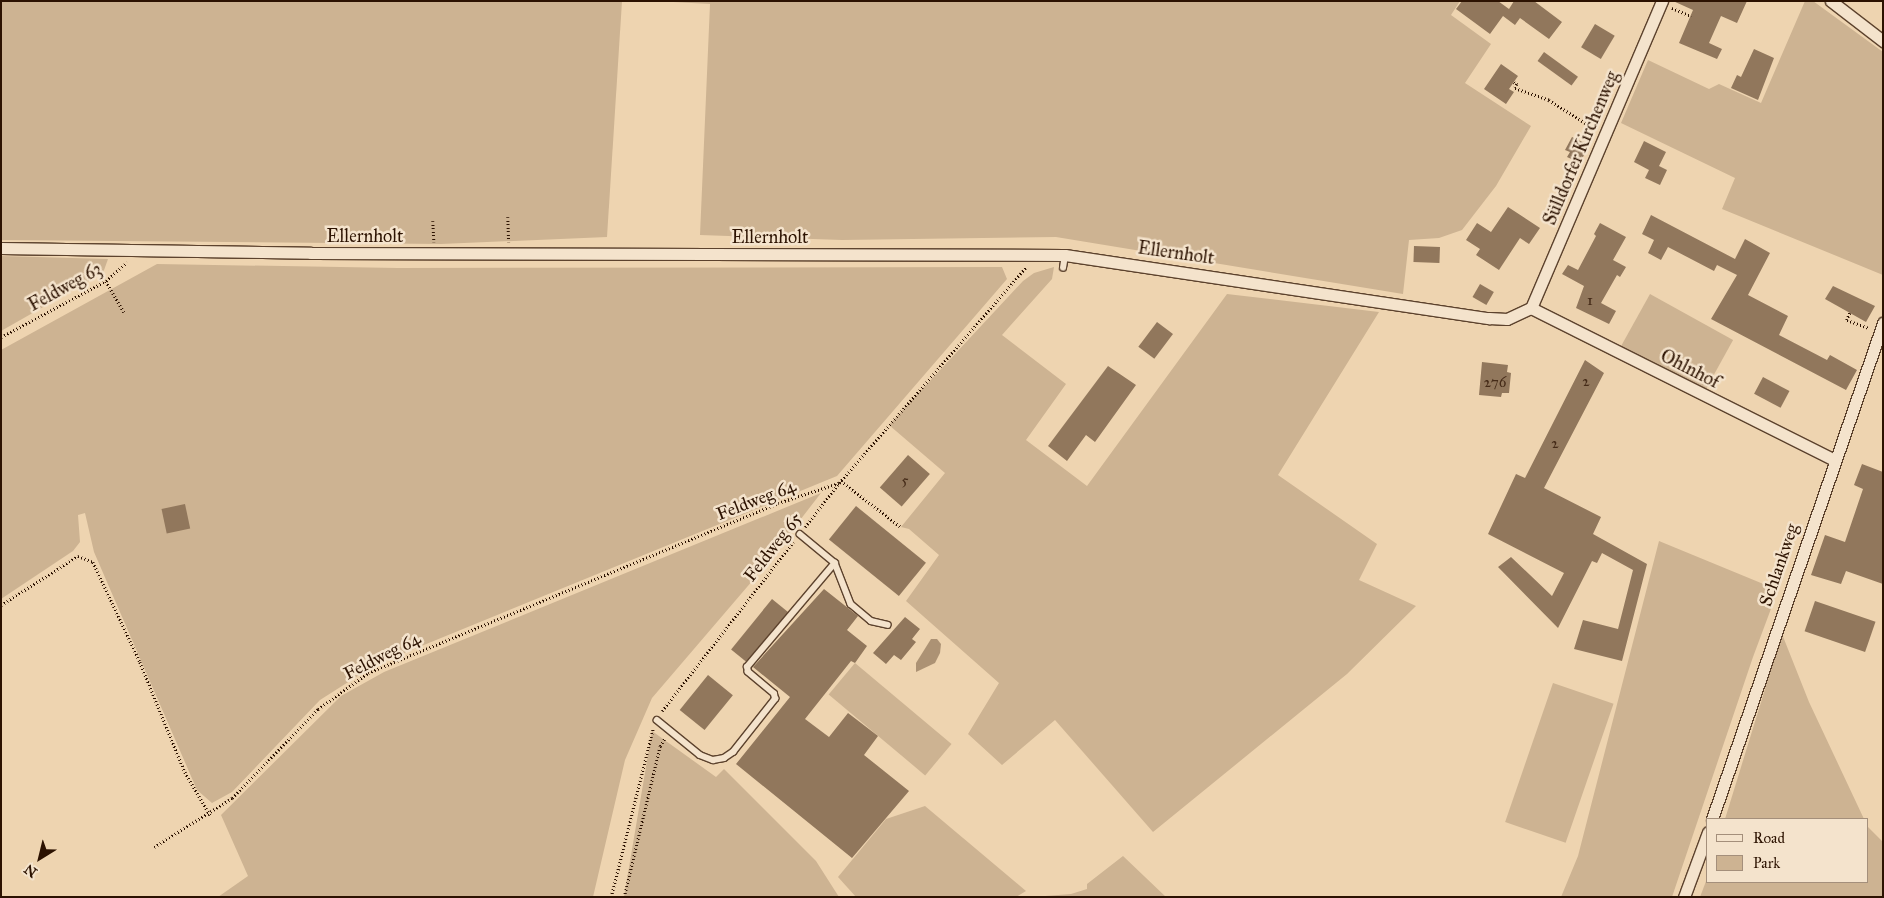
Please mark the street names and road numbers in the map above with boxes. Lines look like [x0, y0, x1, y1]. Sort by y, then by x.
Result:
street label: Sülldorfer Kirchenweg [1539, 68, 1623, 228]
street label: Ellernholt [327, 225, 403, 247]
street label: Ellernholt [732, 226, 808, 248]
street label: Ellernholt [1136, 237, 1216, 269]
street label: Feldweg 63 [25, 258, 105, 316]
street label: Ohlnhof [1657, 345, 1723, 393]
street label: Feldweg 64 [713, 475, 799, 525]
street label: Feldweg 65 [739, 508, 807, 586]
street label: Schlankweg [1755, 521, 1803, 609]
street label: Feldweg 64 [340, 627, 424, 685]

